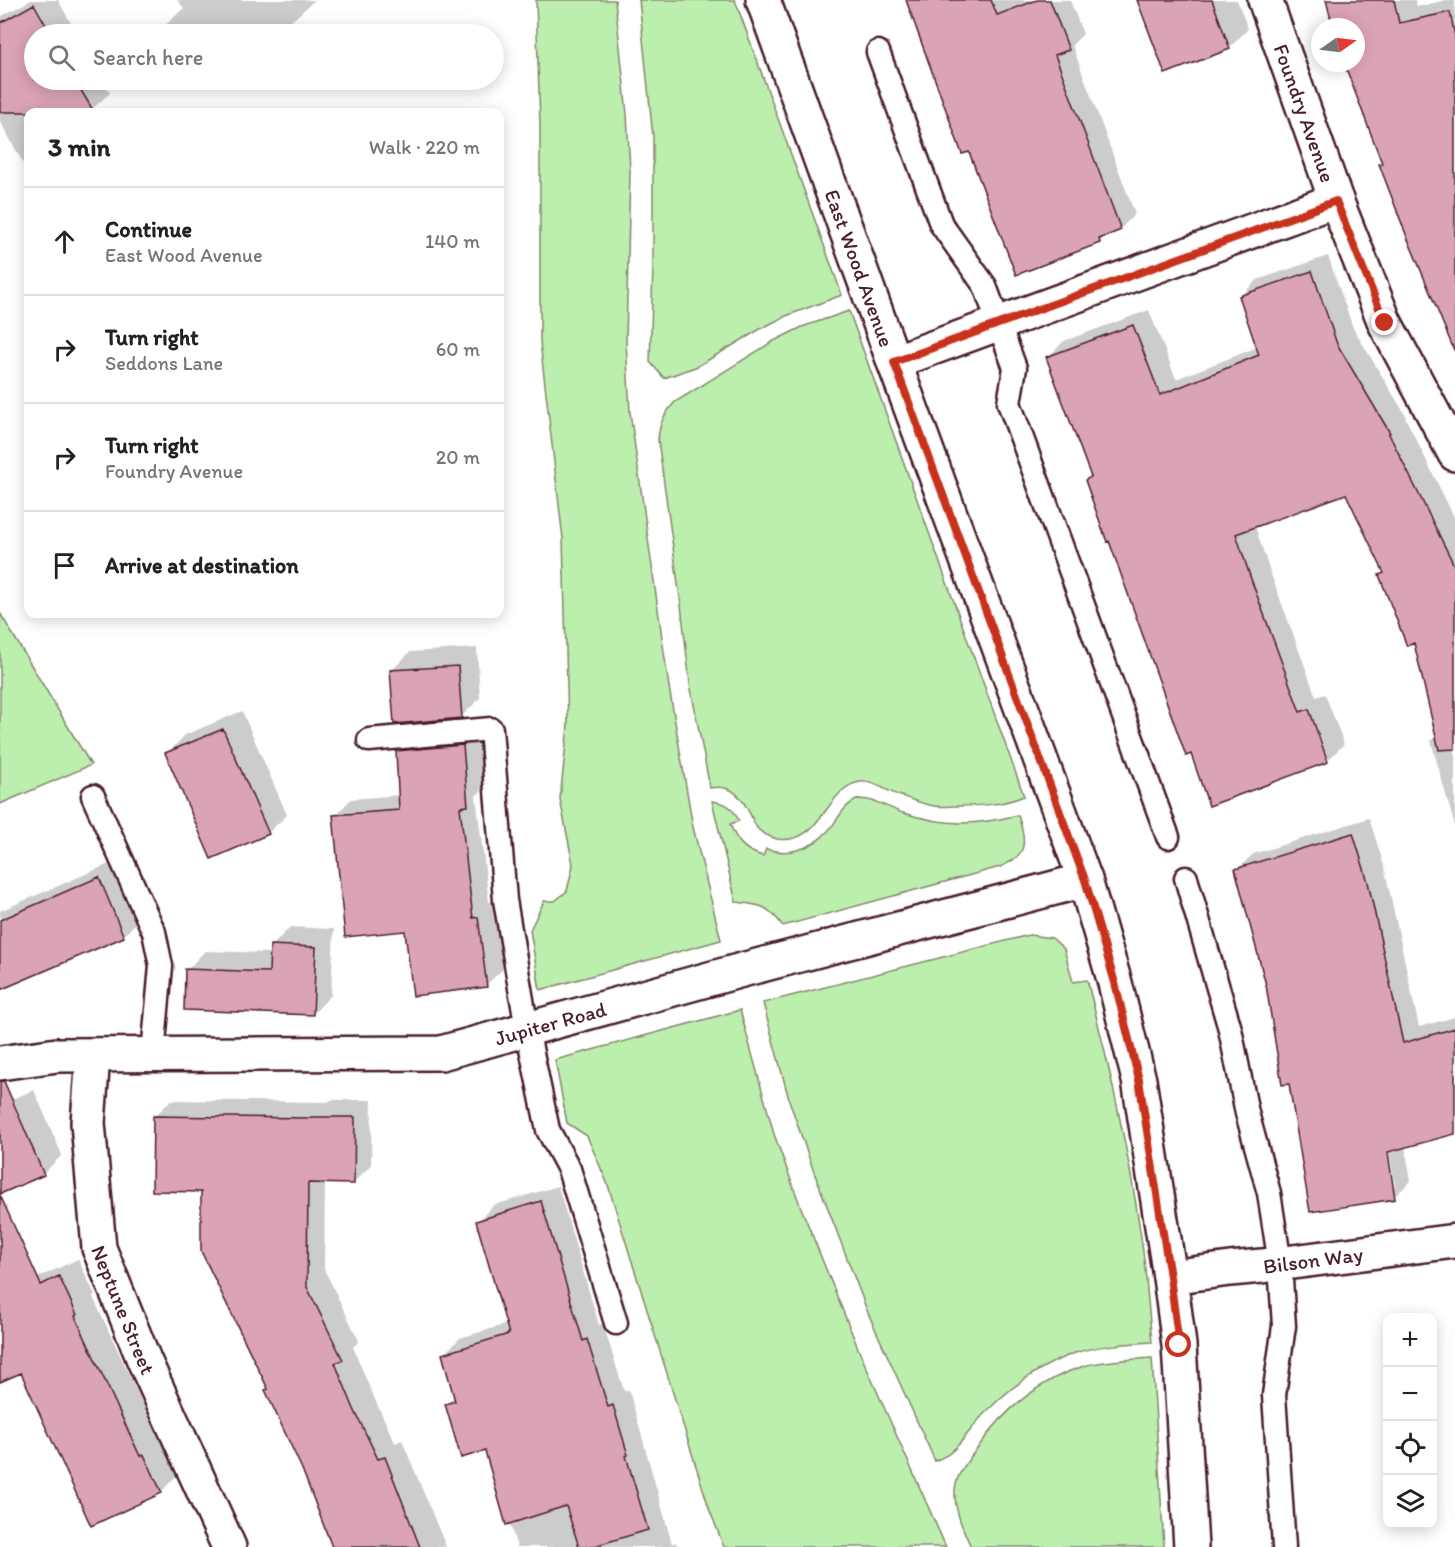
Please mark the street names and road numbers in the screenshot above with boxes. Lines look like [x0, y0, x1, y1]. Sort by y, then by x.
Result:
street label: Foundry Avenue [1269, 41, 1341, 186]
street label: East Wood Avenue [820, 186, 900, 350]
street label: Jupiter Road [492, 995, 609, 1050]
street label: Neptune Street [87, 1241, 161, 1378]
street label: Bilson Way [1262, 1241, 1364, 1278]

